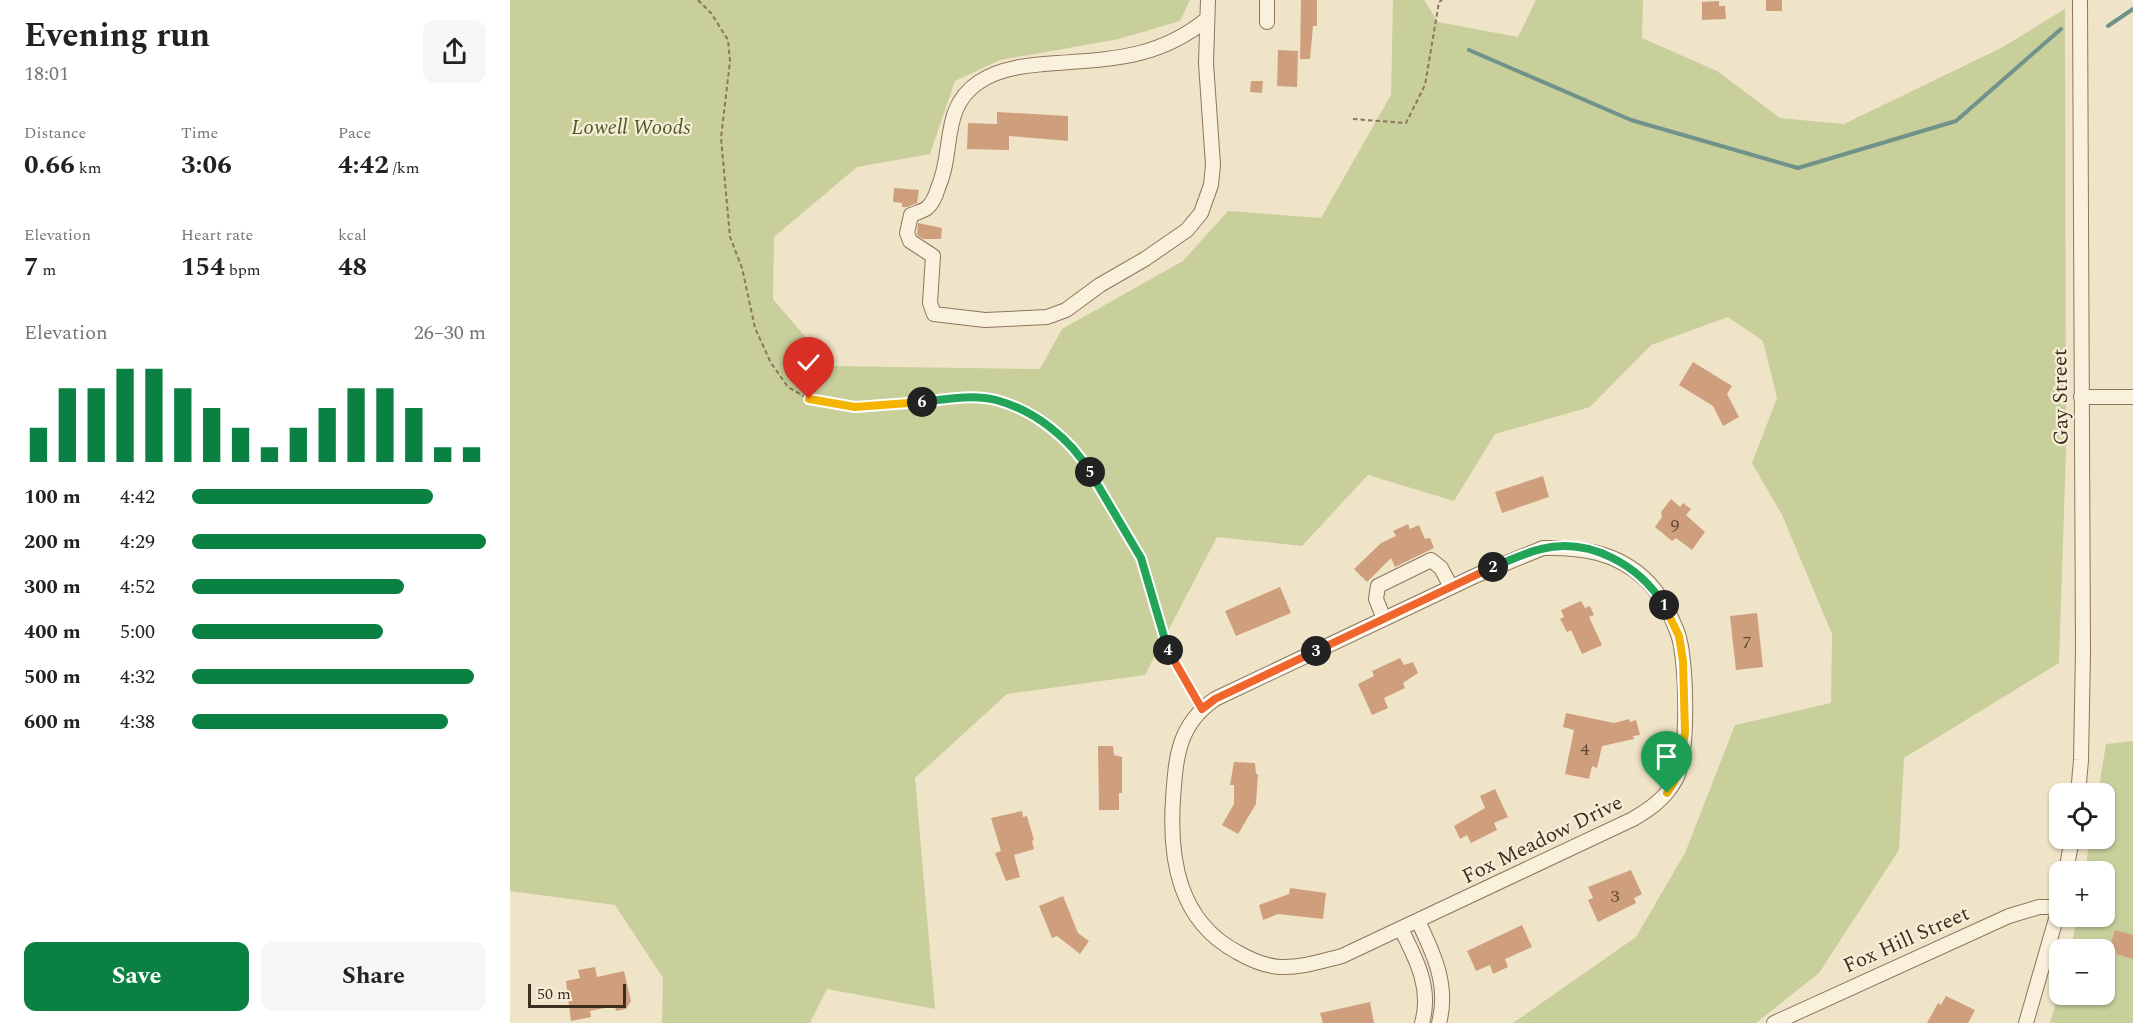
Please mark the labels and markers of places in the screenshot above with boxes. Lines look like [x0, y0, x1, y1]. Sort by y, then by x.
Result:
pin [783, 337, 834, 399]
pin: 6 [907, 387, 937, 417]
pin: 5 [1075, 457, 1105, 487]
pin: 2 [1478, 552, 1508, 582]
pin: 1 [1649, 590, 1679, 620]
pin: 4 [1153, 635, 1183, 665]
pin: 3 [1301, 636, 1331, 666]
pin [1641, 731, 1692, 793]

